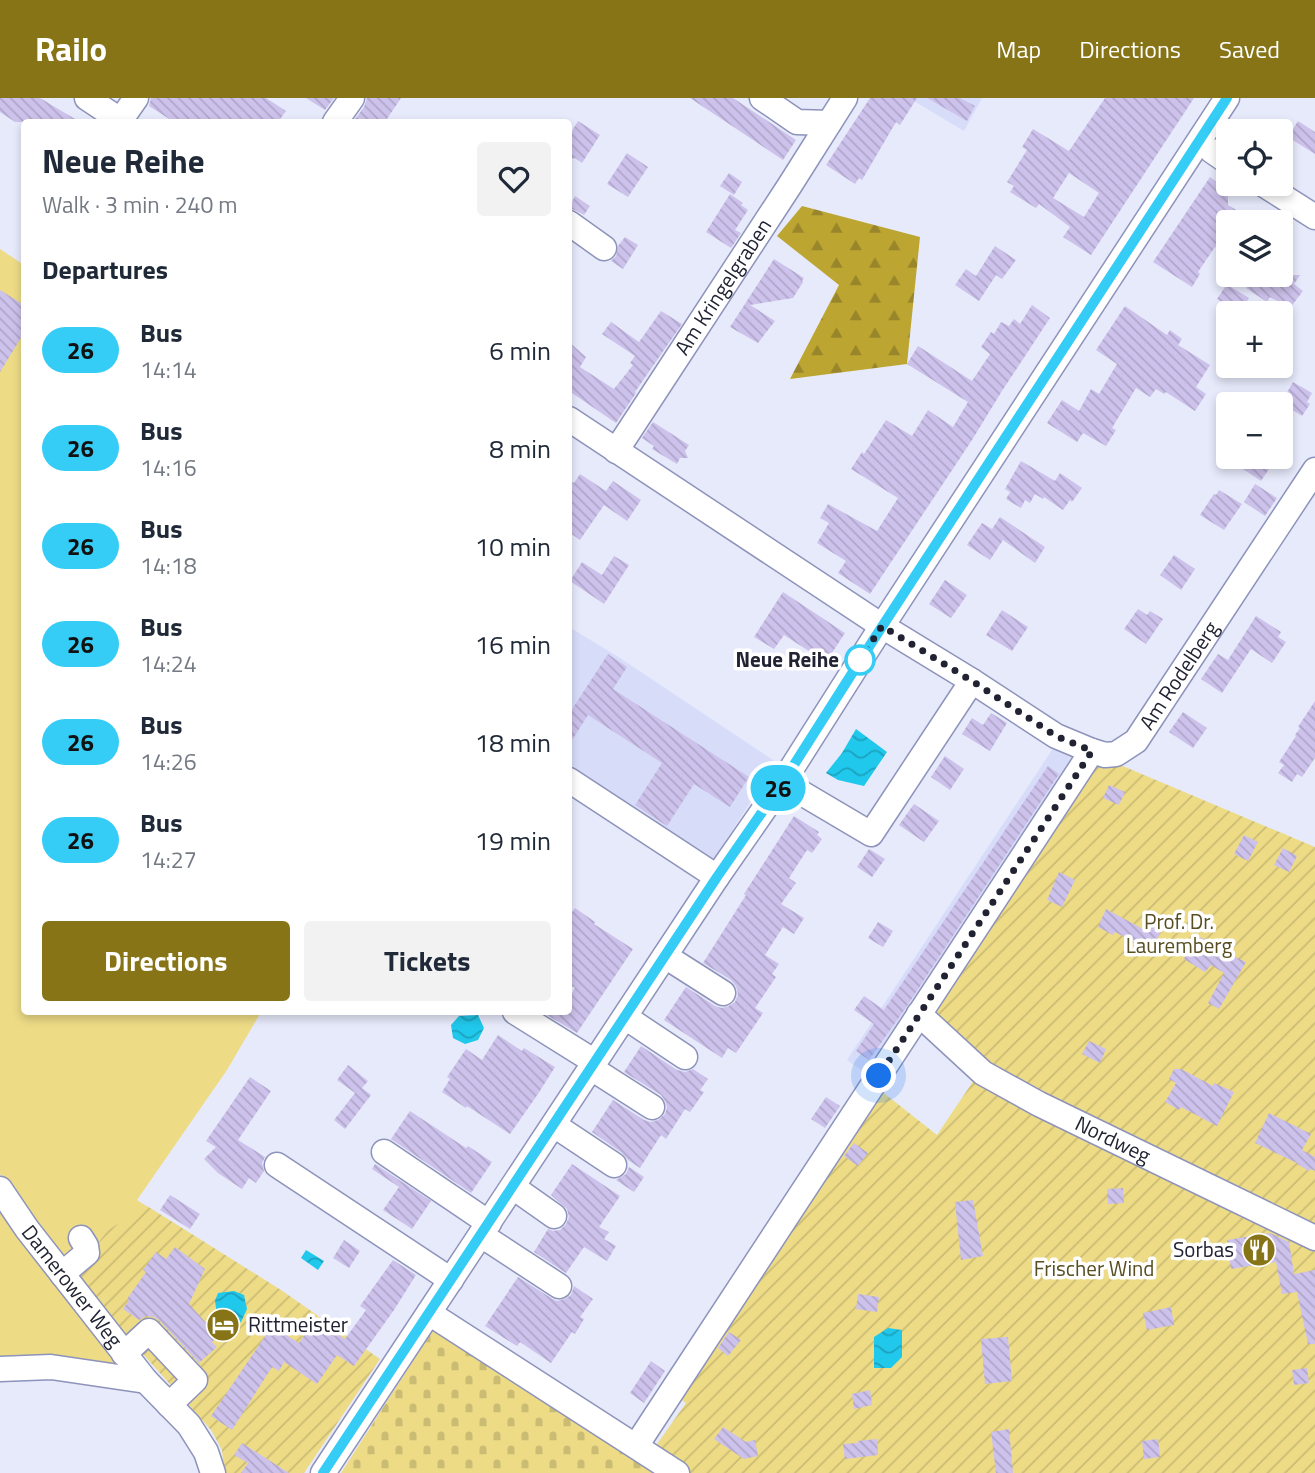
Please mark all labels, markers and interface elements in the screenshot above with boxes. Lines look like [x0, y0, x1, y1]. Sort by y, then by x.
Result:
text: Railo [35, 24, 107, 74]
text: Map [996, 31, 1041, 67]
text: Directions [1079, 31, 1181, 67]
text: Saved [1219, 31, 1280, 67]
map controls [1216, 119, 1293, 469]
button: locate [1216, 119, 1293, 196]
text: Neue Reihe [42, 136, 204, 186]
button: heart [477, 142, 551, 216]
text: Walk · 3 min · 240 m [42, 187, 238, 222]
button: layers [1216, 210, 1293, 287]
street label: Am Kringelgraben [666, 212, 779, 361]
text: Departures [42, 250, 168, 289]
button: + [1216, 301, 1293, 378]
text: Bus [140, 313, 182, 352]
text: 6 min [489, 331, 551, 370]
text: 26 [67, 332, 94, 368]
text: 14:14 [140, 352, 197, 387]
button: − [1216, 392, 1293, 469]
text: Bus [140, 411, 182, 450]
text: 8 min [489, 429, 551, 468]
text: 26 [67, 430, 94, 466]
text: 14:16 [140, 450, 197, 485]
text: Bus [140, 509, 182, 548]
text: 10 min [475, 527, 551, 566]
text: 26 [67, 528, 94, 564]
text: 14:18 [140, 548, 197, 583]
text: Bus [140, 607, 182, 646]
street label: Am Rodelberg [1131, 614, 1226, 736]
text: 16 min [475, 625, 551, 664]
text: 26 [67, 626, 94, 662]
place label: Neue Reihe [736, 643, 839, 675]
marker: Neue Reihe [845, 645, 875, 675]
text: 14:24 [140, 646, 197, 681]
text: Bus [140, 705, 182, 744]
text: 18 min [475, 723, 551, 762]
text: 26 [67, 724, 94, 760]
text: 14:26 [140, 744, 197, 779]
line badge: 26 [746, 765, 810, 811]
text: 26 [765, 770, 791, 806]
text: Bus [140, 803, 182, 842]
text: 19 min [475, 821, 551, 860]
text: 26 [67, 822, 94, 858]
text: 14:27 [140, 842, 197, 877]
park label: Prof. Dr. Lauremberg [1126, 905, 1232, 961]
button: Directions [42, 921, 290, 1001]
button: Tickets [304, 921, 551, 1001]
your location [861, 1058, 896, 1093]
street label: Nordweg [1070, 1107, 1157, 1171]
street label: Damerower Weg [14, 1217, 131, 1354]
restaurant icon: Sorbas [1240, 1231, 1278, 1269]
place label: Sorbas [1173, 1233, 1234, 1265]
park label: Frischer Wind [1034, 1252, 1154, 1284]
hotel icon: Rittmeister [204, 1306, 242, 1344]
place label: Rittmeister [248, 1308, 348, 1340]

